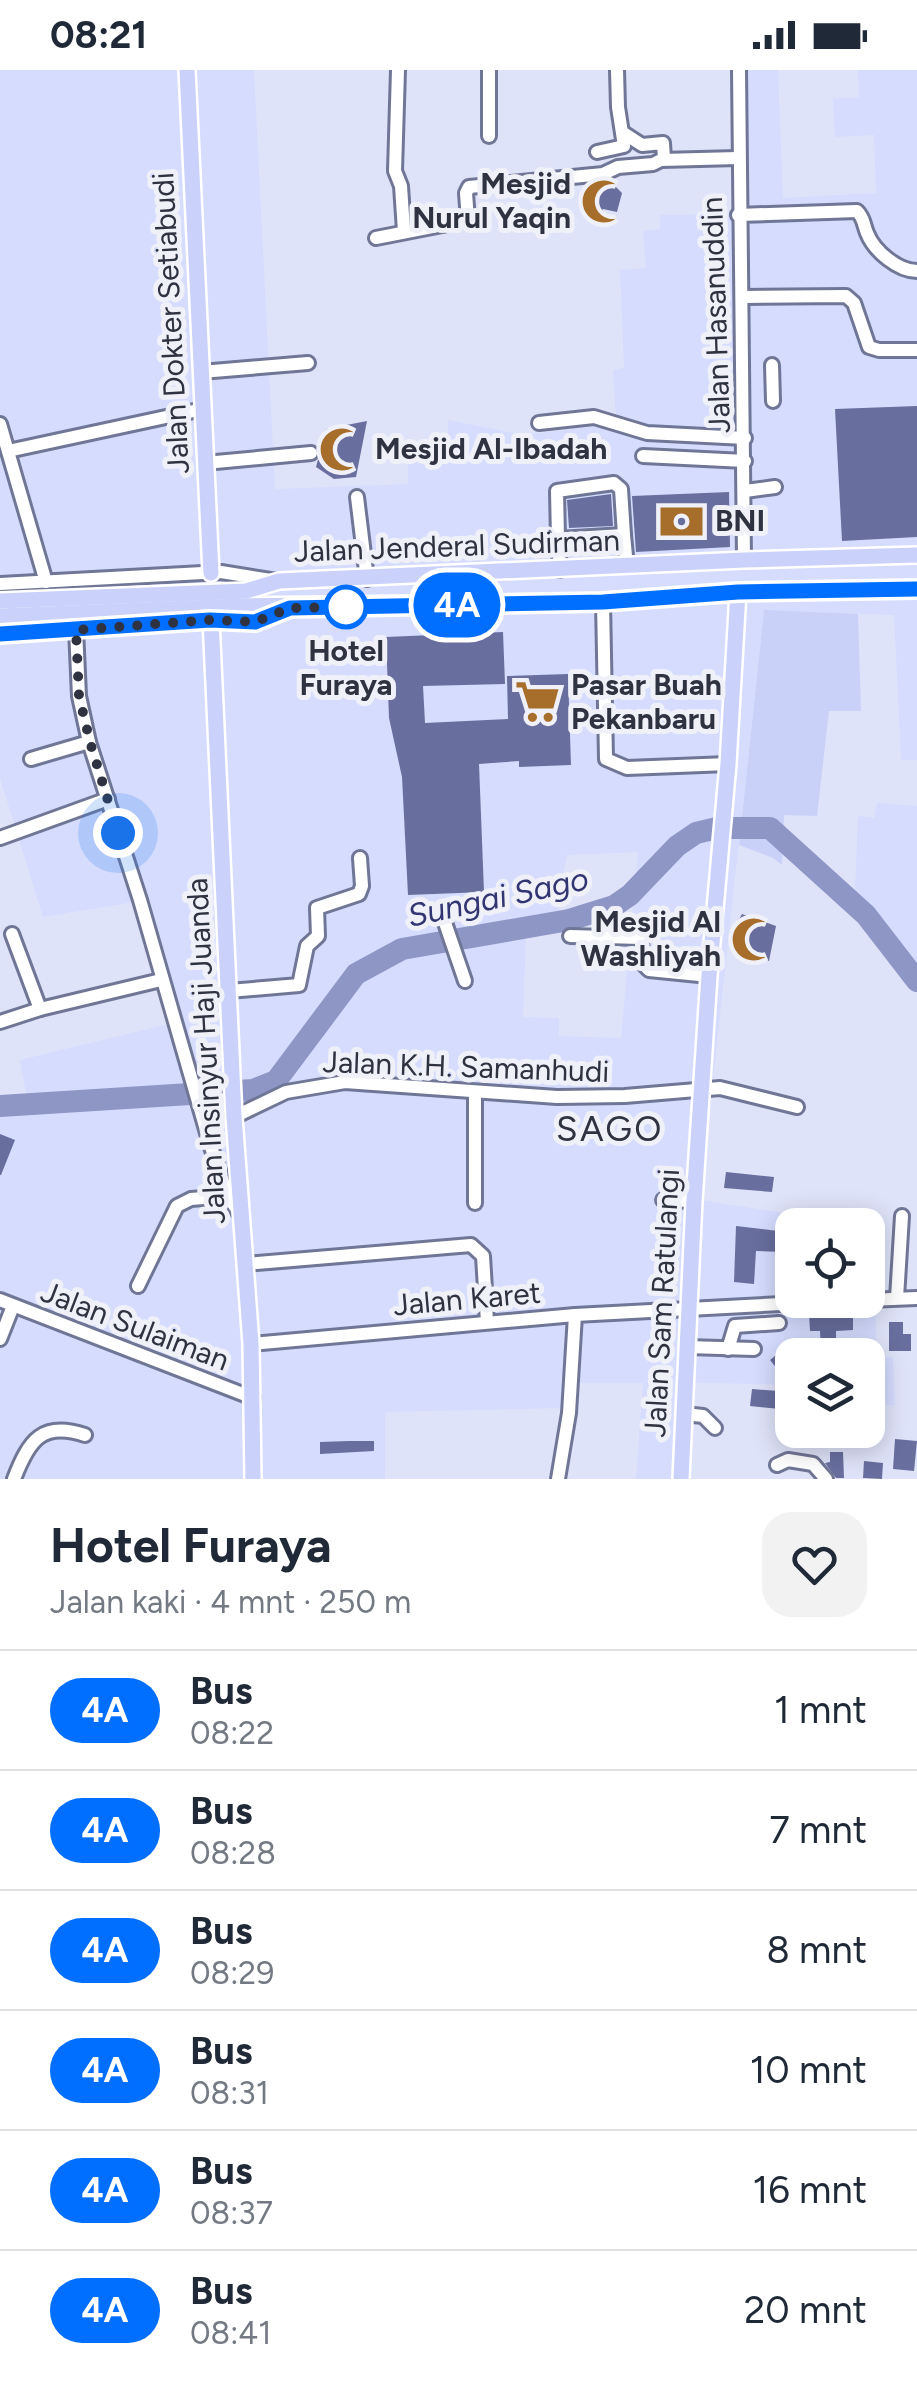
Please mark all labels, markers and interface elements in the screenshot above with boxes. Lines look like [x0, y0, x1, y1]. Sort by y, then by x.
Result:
text: 08:21 [50, 12, 147, 58]
place label: Mesjid Nurul Yaqin [412, 165, 571, 236]
street label: Jalan Dokter Setiabudi [144, 171, 197, 475]
mosque icon: Mesjid Nurul Yaqin [580, 177, 628, 225]
street label: Jalan Hasanuddin [693, 196, 738, 434]
mosque icon: Mesjid Al-Ibadah [318, 425, 366, 473]
place label: Mesjid Al-Ibadah [375, 430, 607, 467]
bank icon: BNI [658, 497, 706, 545]
place label: BNI [715, 502, 765, 539]
street label: Jalan Jenderal Sudirman [293, 521, 621, 570]
line badge: 4A [412, 572, 502, 638]
text: 4A [433, 584, 481, 626]
marker: Hotel Furaya [325, 586, 367, 628]
place label: Hotel Furaya [299, 632, 393, 703]
place label: Pasar Buah Pekanbaru [571, 666, 722, 737]
supermarket icon: Pasar Buah Pekanbaru [514, 678, 562, 726]
your location [93, 808, 143, 858]
water label: Sungai Sago [404, 859, 592, 935]
street label: Jalan Insinyur Haji Juanda [178, 877, 233, 1225]
place label: Mesjid Al Washliyah [581, 903, 721, 974]
mosque icon: Mesjid Al Washliyah [730, 915, 778, 963]
street label: Jalan K.H. Samanhudi [322, 1043, 610, 1090]
district label: SAGO [556, 1108, 664, 1150]
street label: Jalan Sam Ratulangi [636, 1168, 687, 1438]
map controls [775, 1208, 885, 1448]
button: locate [775, 1208, 885, 1318]
street label: Jalan Sulaiman [36, 1273, 234, 1378]
street label: Jalan Karet [392, 1274, 542, 1323]
button: layers [775, 1338, 885, 1448]
button: heart [762, 1512, 867, 1617]
text: Hotel Furaya [50, 1516, 332, 1574]
text: Jalan kaki · 4 mnt · 250 m [50, 1583, 411, 1621]
text: Bus [190, 1668, 253, 1714]
text: 1 mnt [774, 1687, 867, 1733]
text: 4A [81, 1689, 129, 1731]
text: 08:22 [190, 1714, 274, 1752]
text: Bus [190, 1788, 253, 1834]
text: 7 mnt [769, 1807, 867, 1853]
text: 4A [81, 1809, 129, 1851]
text: 08:28 [190, 1834, 276, 1872]
text: Bus [190, 1908, 253, 1954]
text: 8 mnt [766, 1927, 867, 1973]
text: 4A [81, 1929, 129, 1971]
text: 08:29 [190, 1954, 274, 1992]
text: Bus [190, 2028, 253, 2074]
text: 10 mnt [750, 2047, 867, 2093]
text: 4A [81, 2049, 129, 2091]
text: 08:31 [190, 2074, 269, 2112]
text: Bus [190, 2148, 253, 2194]
text: 16 mnt [753, 2167, 867, 2213]
text: 4A [81, 2169, 129, 2211]
text: 08:37 [190, 2194, 273, 2232]
text: Bus [190, 2268, 253, 2314]
text: 20 mnt [744, 2287, 867, 2333]
text: 4A [81, 2289, 129, 2331]
text: 08:41 [190, 2314, 271, 2352]

